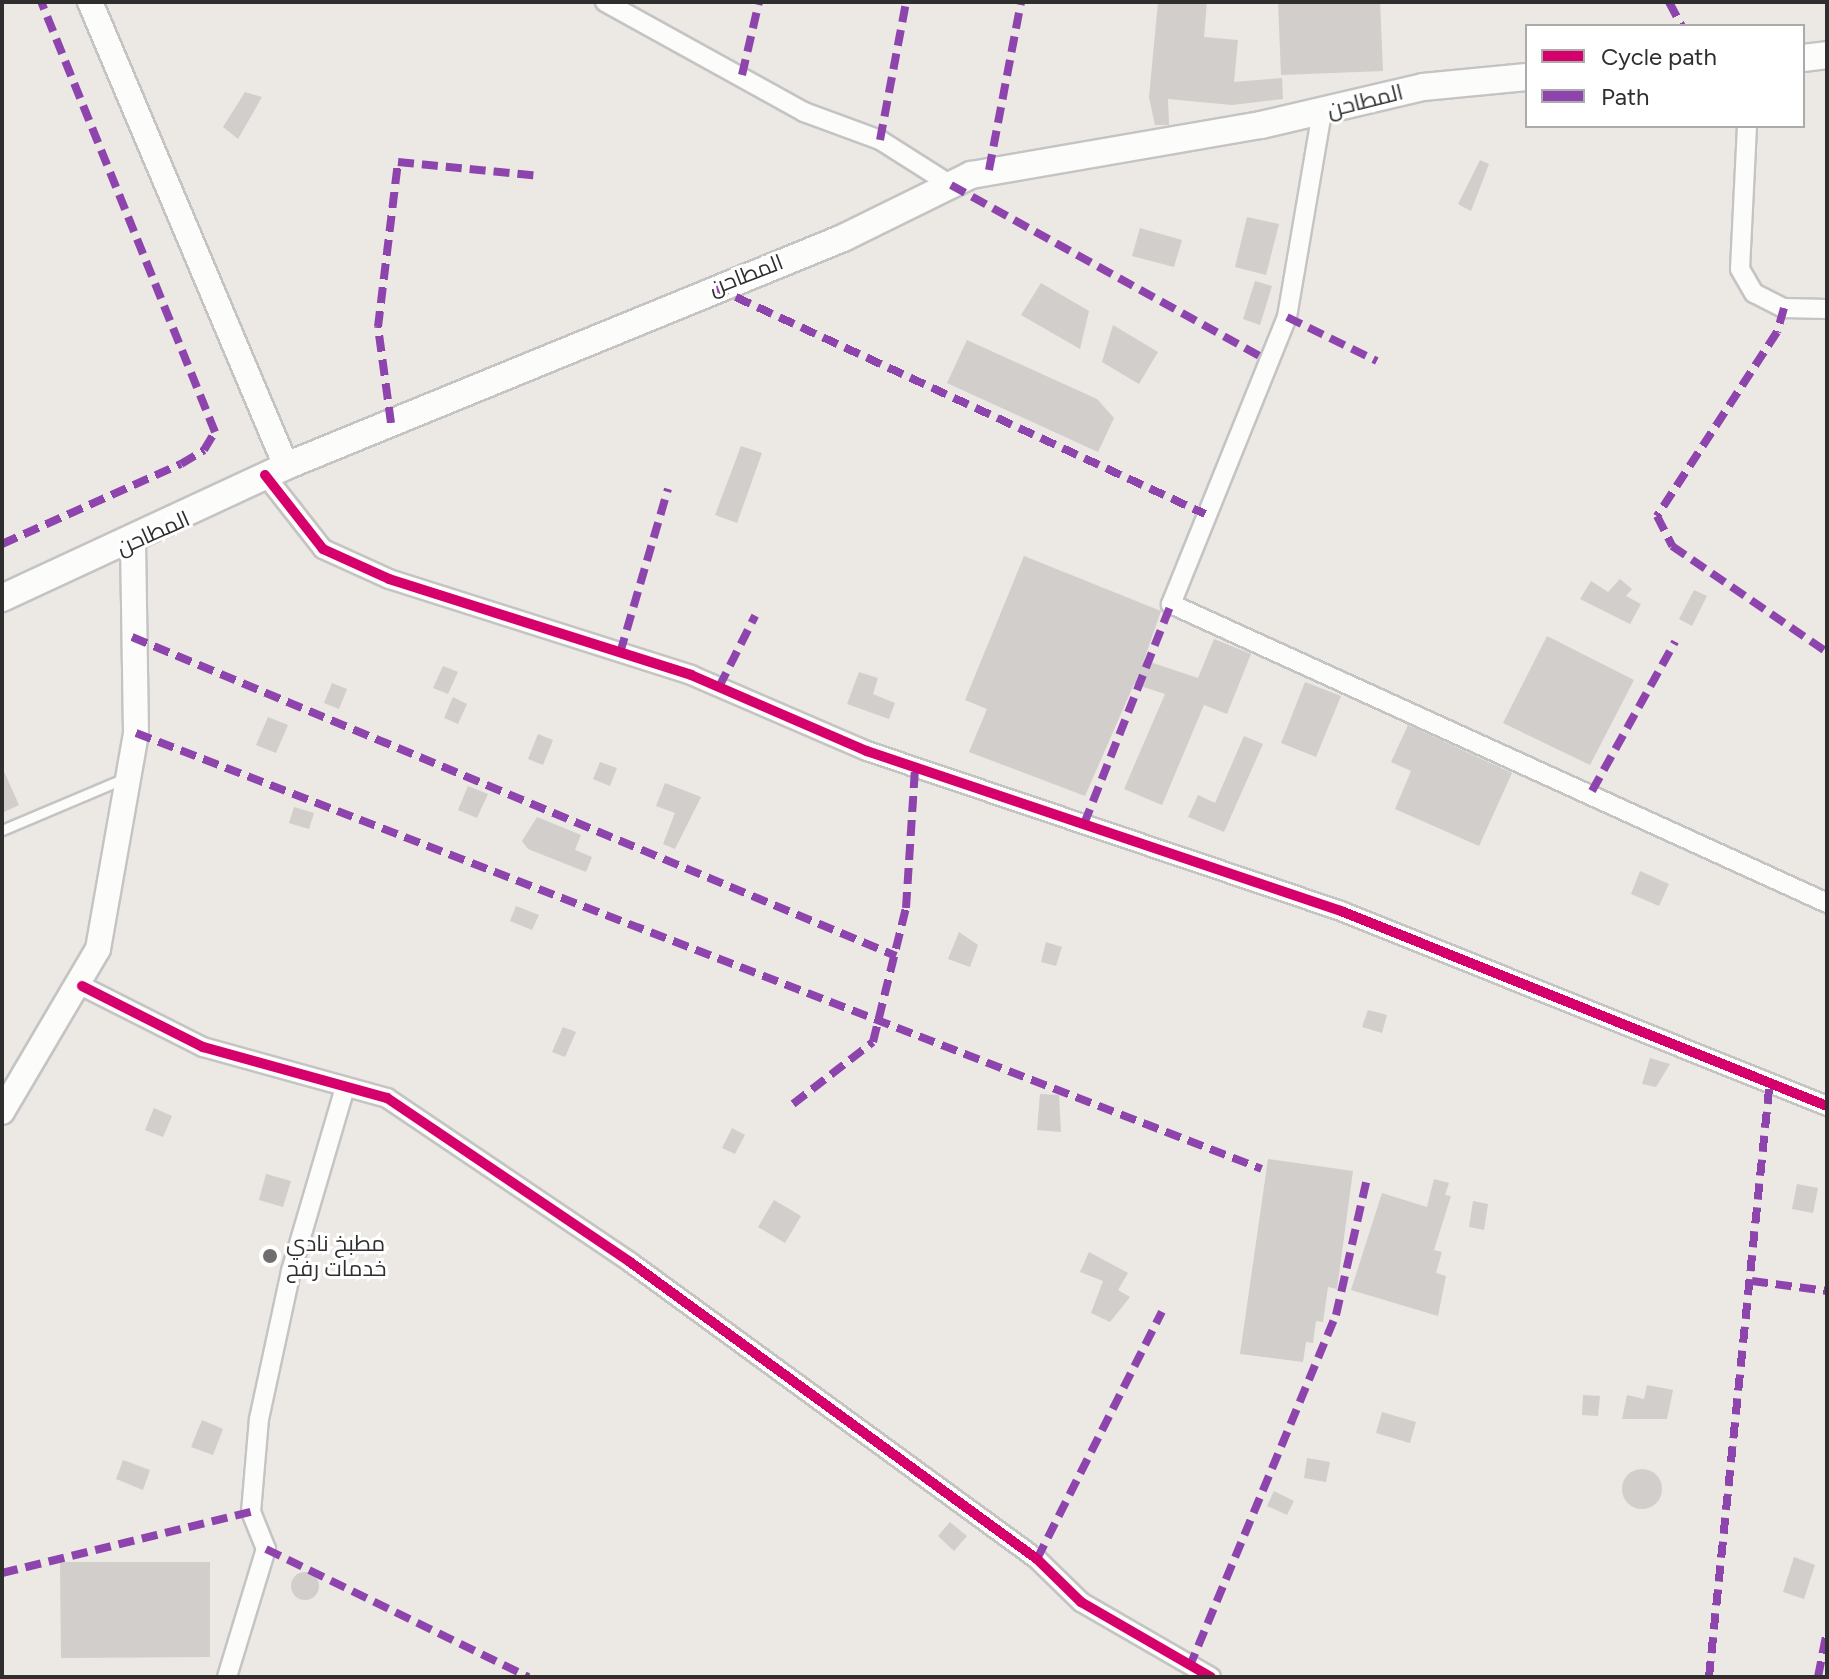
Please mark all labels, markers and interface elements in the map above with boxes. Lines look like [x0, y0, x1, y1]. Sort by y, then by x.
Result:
legend [1525, 24, 1805, 128]
text: Cycle path [1601, 42, 1717, 71]
street label: المطاحن [1324, 79, 1406, 123]
text: Path [1601, 82, 1649, 111]
street label: المطاحن [705, 249, 787, 301]
street label: المطاحن [112, 505, 194, 561]
place label: مطبخ نادي خدمات رفح [286, 1230, 386, 1282]
marker: مطبخ نادي خدمات رفح [261, 1247, 279, 1265]

